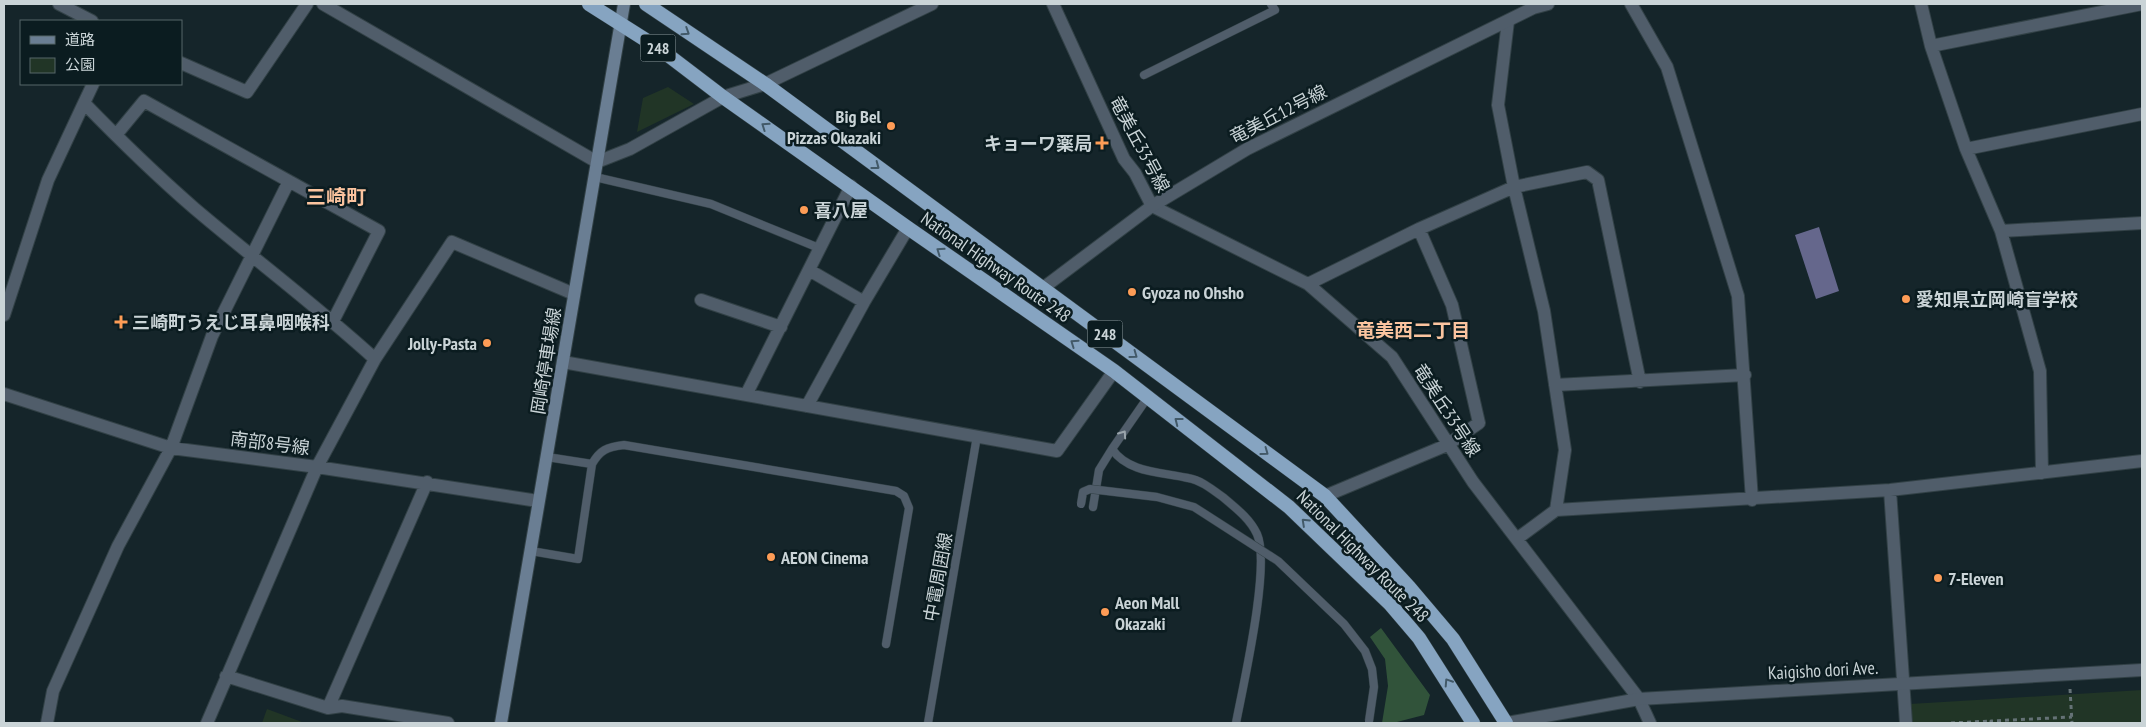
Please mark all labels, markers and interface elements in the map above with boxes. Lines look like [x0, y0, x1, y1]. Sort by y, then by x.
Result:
legend [20, 20, 182, 85]
one-way arrow [680, 26, 690, 35]
text: 道路 [65, 30, 95, 49]
road number: 248 [640, 34, 676, 62]
text: 公園 [65, 55, 95, 74]
street label: 竜美丘12号線 [1225, 80, 1331, 148]
street label: 竜美丘33号線 [1105, 92, 1175, 196]
place label: Big Bel Pizzas Okazaki [787, 105, 882, 149]
marker: Big Bel Pizzas Okazaki [885, 120, 897, 132]
one-way arrow [762, 122, 771, 132]
place label: キョーワ薬局 [984, 132, 1092, 155]
marker: キョーワ薬局 [1096, 137, 1108, 149]
one-way arrow [870, 160, 880, 169]
district label: 三崎町 [306, 184, 366, 210]
place label: 喜八屋 [814, 199, 868, 222]
marker: 喜八屋 [798, 204, 810, 216]
street label: National Highway Route 248 [917, 207, 1075, 327]
one-way arrow [936, 248, 946, 257]
place label: Gyoza no Ohsho [1142, 281, 1244, 304]
marker: Gyoza no Ohsho [1126, 286, 1138, 298]
place label: 愛知県立岡崎盲学校 [1916, 288, 2078, 311]
marker: 愛知県立岡崎盲学校 [1900, 293, 1912, 305]
street label: 岡崎停車場線 [526, 306, 566, 416]
place label: 三崎町うえじ耳鼻咽喉科 [132, 311, 330, 334]
marker: 三崎町うえじ耳鼻咽喉科 [114, 315, 128, 329]
district label: 竜美西二丁目 [1356, 318, 1470, 342]
road number: 248 [1088, 320, 1122, 348]
place label: Jolly-Pasta [407, 332, 477, 355]
marker: Jolly-Pasta [481, 337, 493, 349]
one-way arrow [1070, 340, 1080, 349]
one-way arrow [1128, 349, 1138, 358]
street label: 竜美丘33号線 [1408, 359, 1486, 461]
one-way arrow [1175, 418, 1184, 426]
street label: 南部8号線 [229, 427, 311, 459]
one-way arrow [1116, 430, 1126, 439]
one-way arrow [1259, 446, 1268, 454]
street label: National Highway Route 248 [1292, 485, 1434, 627]
one-way arrow [1302, 519, 1311, 528]
street label: 中電周囲線 [919, 531, 957, 623]
place label: AEON Cinema [780, 546, 868, 569]
marker: AEON Cinema [765, 551, 777, 563]
place label: 7-Eleven [1948, 567, 2004, 590]
marker: 7-Eleven [1932, 572, 1944, 584]
place label: Aeon Mall Okazaki [1114, 591, 1180, 635]
marker: Aeon Mall Okazaki [1099, 606, 1111, 618]
street label: Kaigisho dori Ave. [1767, 656, 1879, 684]
one-way arrow [1445, 678, 1454, 687]

